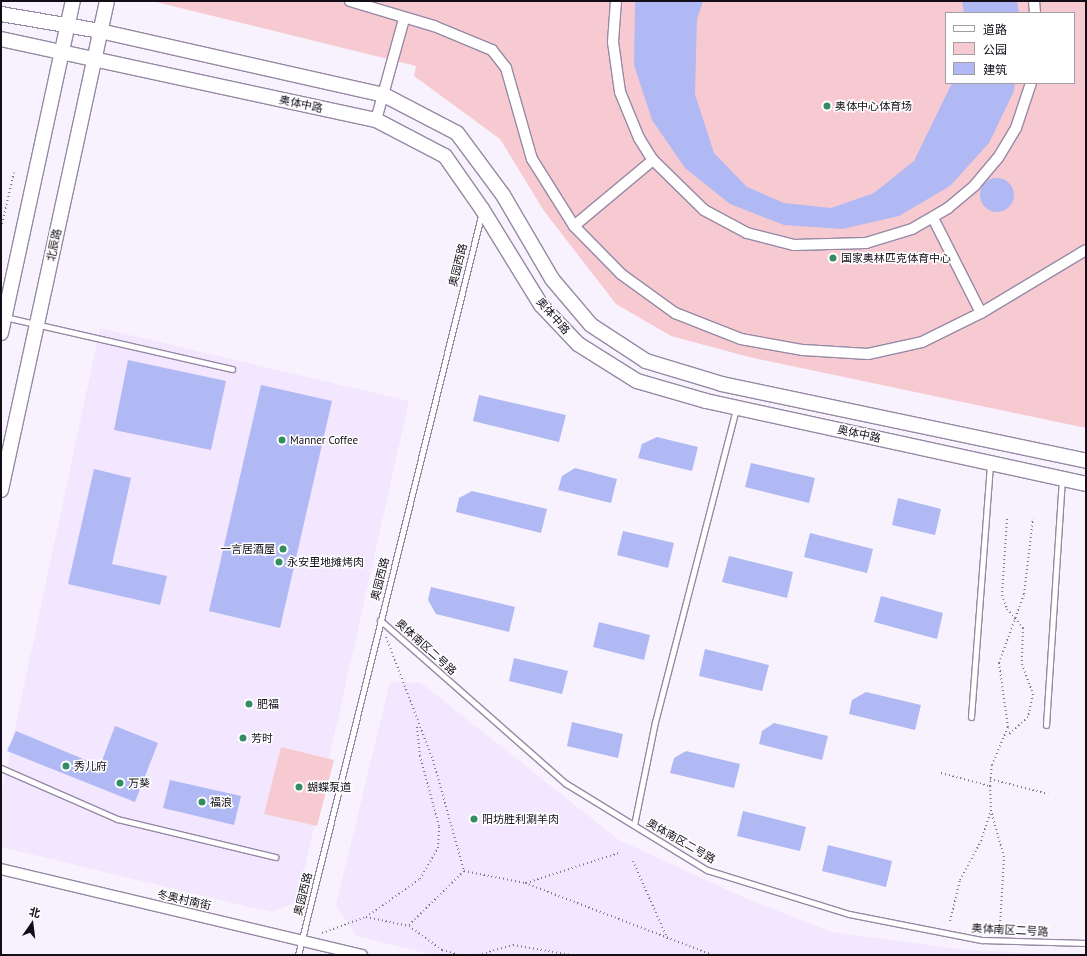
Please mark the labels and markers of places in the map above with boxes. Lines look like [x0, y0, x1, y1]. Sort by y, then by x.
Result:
place label: 奥体中心体育场 [835, 99, 912, 113]
marker: 奥体中心体育场 [822, 101, 832, 111]
place label: 国家奥林匹克体育中心 [841, 251, 951, 265]
marker: 国家奥林匹克体育中心 [828, 253, 838, 263]
place label: Manner Coffee [290, 433, 358, 447]
marker: Manner Coffee [277, 435, 287, 445]
place label: 一言居酒屋 [220, 542, 275, 556]
marker: 一言居酒屋 [278, 544, 288, 554]
place label: 永安里地摊烤肉 [287, 555, 364, 569]
marker: 永安里地摊烤肉 [274, 557, 284, 567]
place label: 肥福 [257, 697, 279, 711]
marker: 肥福 [244, 699, 254, 709]
place label: 芳时 [251, 731, 273, 745]
marker: 芳时 [238, 733, 248, 743]
place label: 秀儿府 [74, 759, 107, 773]
marker: 秀儿府 [61, 761, 71, 771]
place label: 万葵 [128, 776, 150, 790]
marker: 万葵 [115, 778, 125, 788]
place label: 蝴蝶泵道 [307, 780, 351, 794]
marker: 蝴蝶泵道 [294, 782, 304, 792]
place label: 福浪 [210, 795, 232, 809]
marker: 福浪 [197, 797, 207, 807]
place label: 阳坊胜利涮羊肉 [482, 812, 559, 826]
marker: 阳坊胜利涮羊肉 [469, 814, 479, 824]

